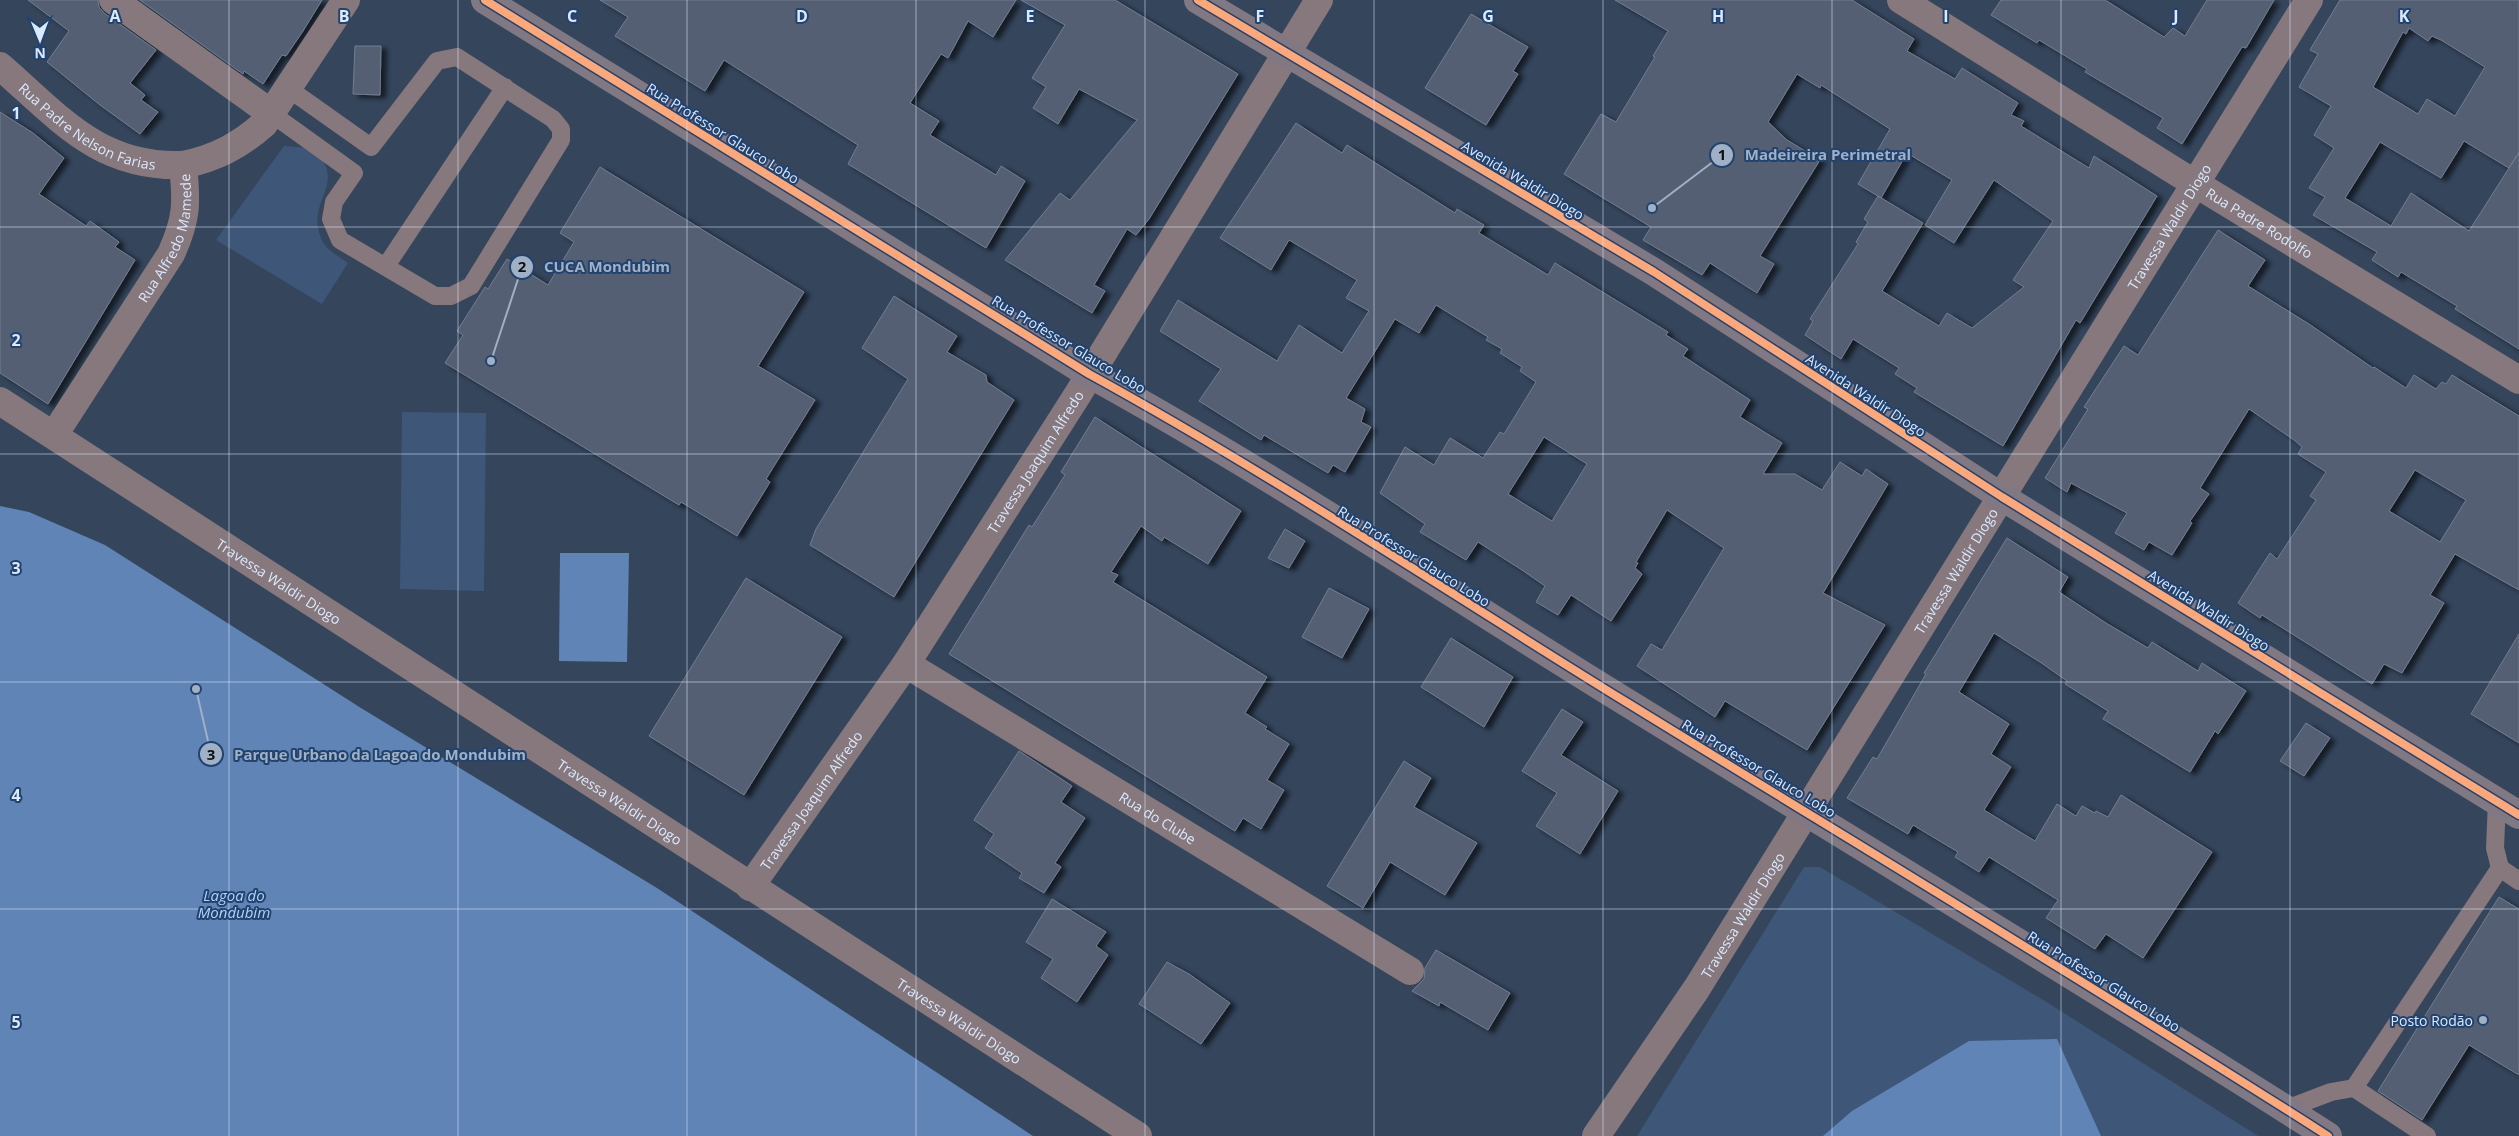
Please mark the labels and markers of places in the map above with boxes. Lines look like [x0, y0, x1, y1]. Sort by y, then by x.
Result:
callout: Madeireira Perimetral [1710, 140, 1921, 170]
callout: CUCA Mondubim [509, 252, 680, 282]
callout: Parque Urbano da Lagoa do Mondubim [199, 739, 536, 769]
place label: Posto Rodão [2391, 1011, 2473, 1030]
marker: Posto Rodão [2477, 1014, 2489, 1026]

